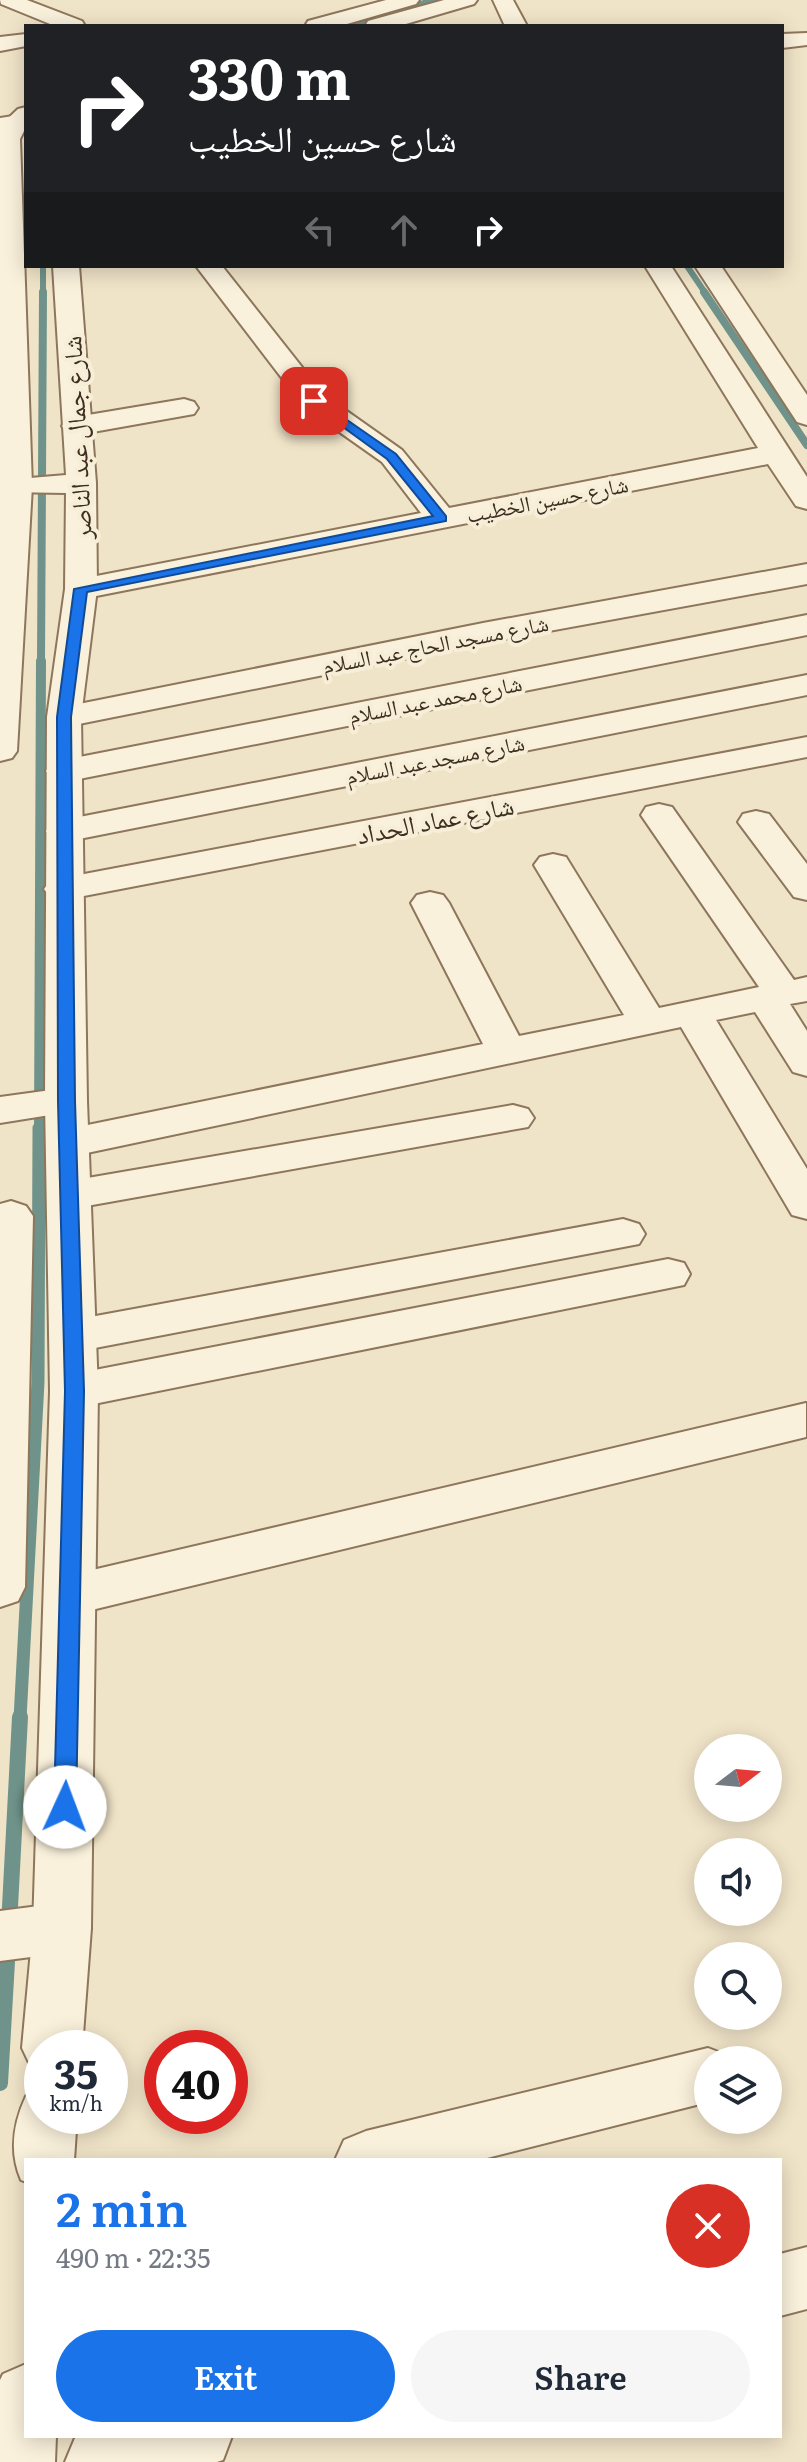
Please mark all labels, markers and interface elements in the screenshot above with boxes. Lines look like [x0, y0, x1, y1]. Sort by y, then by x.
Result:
text: 330 m [188, 34, 351, 117]
icon: right [56, 56, 160, 160]
text: شارع حسين الخطيب [188, 110, 457, 163]
icon: left [298, 208, 342, 252]
icon: ahead [382, 208, 426, 252]
icon: right [466, 208, 510, 252]
street label: شارع جمال عبد الناصر [50, 335, 100, 542]
pin [280, 367, 348, 435]
icon: arrive [292, 379, 336, 423]
street label: شارع حسين الخطيب [463, 466, 631, 530]
street label: شارع مسجد الحاج عبد السلام [319, 605, 551, 681]
street label: شارع محمد عبد السلام [346, 665, 524, 731]
street label: شارع مسجد عبد السلام [343, 725, 527, 791]
street label: شارع عماد الحداد [353, 784, 517, 852]
north arrow [694, 1734, 782, 1822]
map controls [694, 1734, 782, 2134]
position arrow [23, 1765, 107, 1849]
button: sound [694, 1838, 782, 1926]
button: search [694, 1942, 782, 2030]
speed limit sign: 40 [144, 2030, 248, 2134]
text: 35 [54, 2042, 98, 2101]
button: layers [694, 2046, 782, 2134]
text: km/h [49, 2087, 103, 2117]
text: 2 min [56, 2171, 188, 2242]
button: close [666, 2184, 750, 2268]
text: 490 m · 22:35 [56, 2237, 210, 2276]
button: Exit [56, 2330, 395, 2422]
button: Share [411, 2330, 750, 2422]

